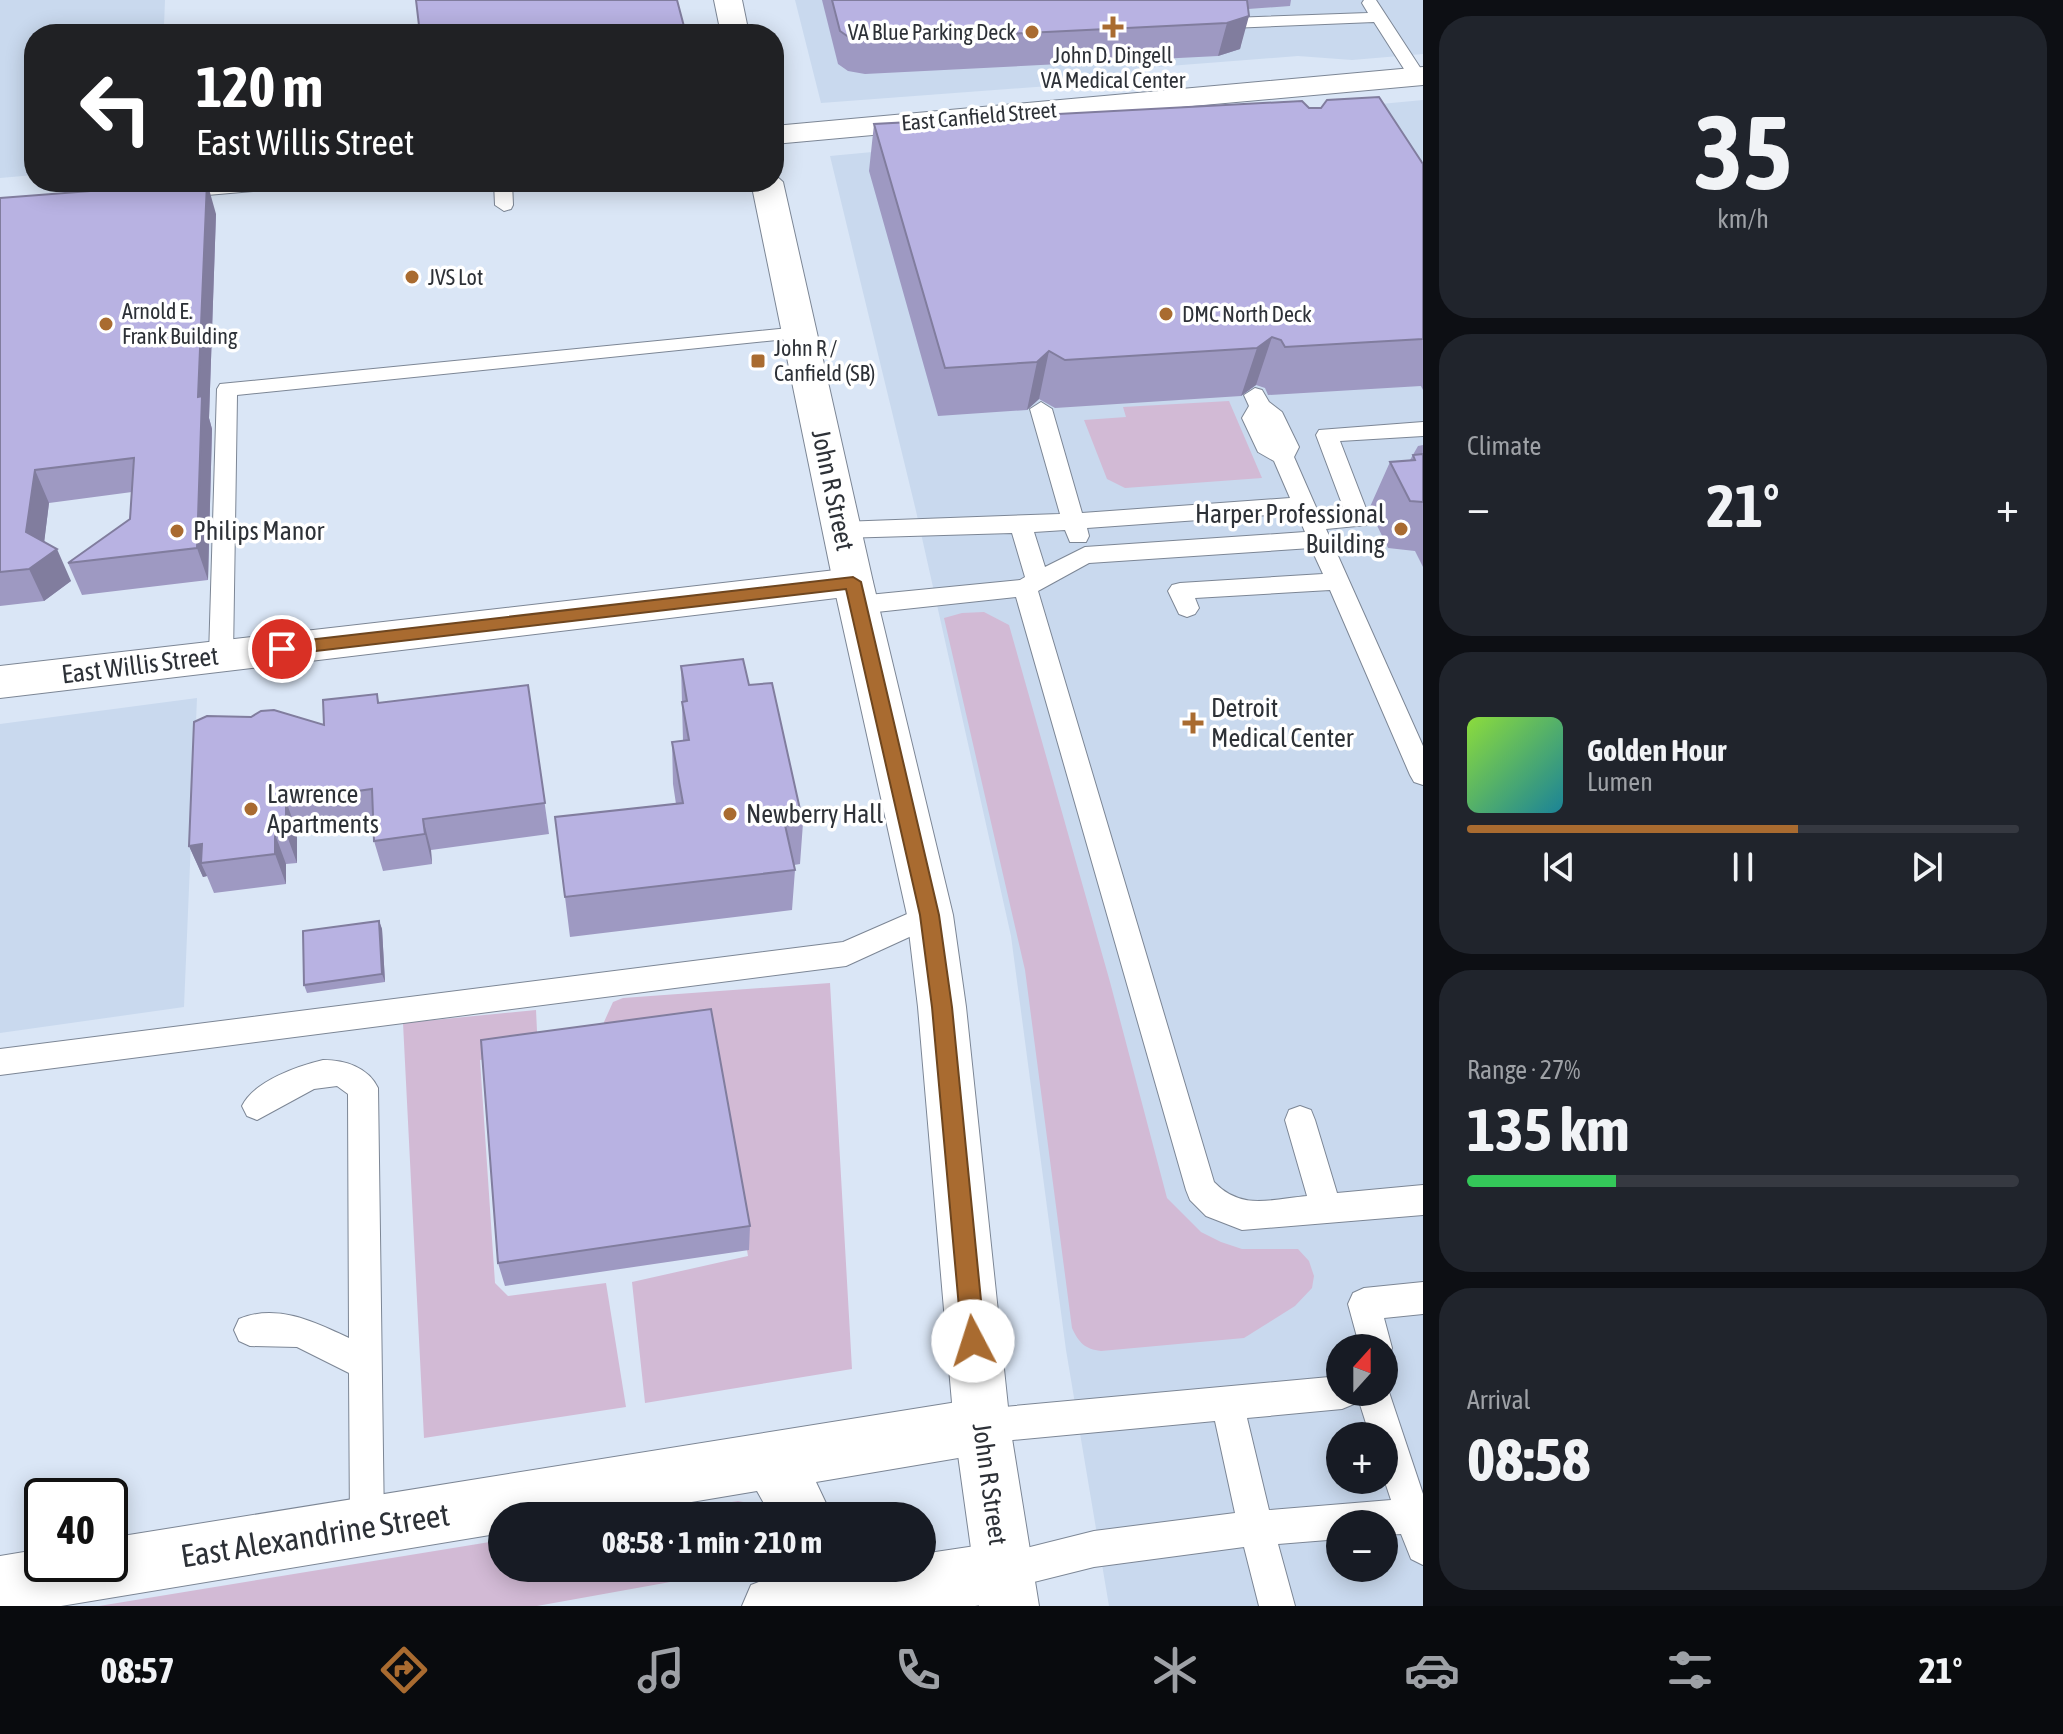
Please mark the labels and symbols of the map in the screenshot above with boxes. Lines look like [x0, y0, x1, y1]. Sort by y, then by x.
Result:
marker: John D. Dingell VA Medical Center [1102, 16, 1124, 38]
place label: VA Blue Parking Deck [848, 19, 1016, 45]
marker: VA Blue Parking Deck [1023, 23, 1041, 41]
place label: John D. Dingell VA Medical Center [1041, 42, 1186, 93]
street label: East Canfield Street [900, 96, 1058, 136]
place label: JVS Lot [428, 264, 483, 290]
marker: JVS Lot [403, 268, 421, 286]
place label: Arnold E. Frank Building [122, 298, 238, 349]
place label: DMC North Deck [1182, 301, 1312, 327]
marker: DMC North Deck [1157, 305, 1175, 323]
marker: Arnold E. Frank Building [97, 315, 115, 333]
place label: John R / Canfield (SB) [774, 335, 875, 386]
marker: John R / Canfield (SB) [749, 352, 767, 370]
street label: John R Street [806, 427, 860, 553]
place label: Harper Professional Building [1195, 499, 1386, 559]
place label: Philips Manor [193, 516, 325, 546]
marker: Harper Professional Building [1392, 520, 1410, 538]
marker: Philips Manor [168, 522, 186, 540]
pin [248, 615, 316, 683]
street label: East Willis Street [60, 640, 220, 690]
place label: Detroit Medical Center [1211, 693, 1354, 753]
marker: Detroit Medical Center [1182, 712, 1204, 734]
place label: Lawrence Apartments [267, 779, 379, 839]
place label: Newberry Hall [746, 799, 883, 829]
marker: Lawrence Apartments [242, 800, 260, 818]
marker: Newberry Hall [721, 805, 739, 823]
position arrow [931, 1299, 1015, 1383]
north arrow [1326, 1334, 1398, 1406]
street label: John R Street [967, 1421, 1013, 1547]
speed limit sign: 40 [24, 1478, 128, 1582]
street label: East Alexandrine Street [178, 1495, 452, 1575]

